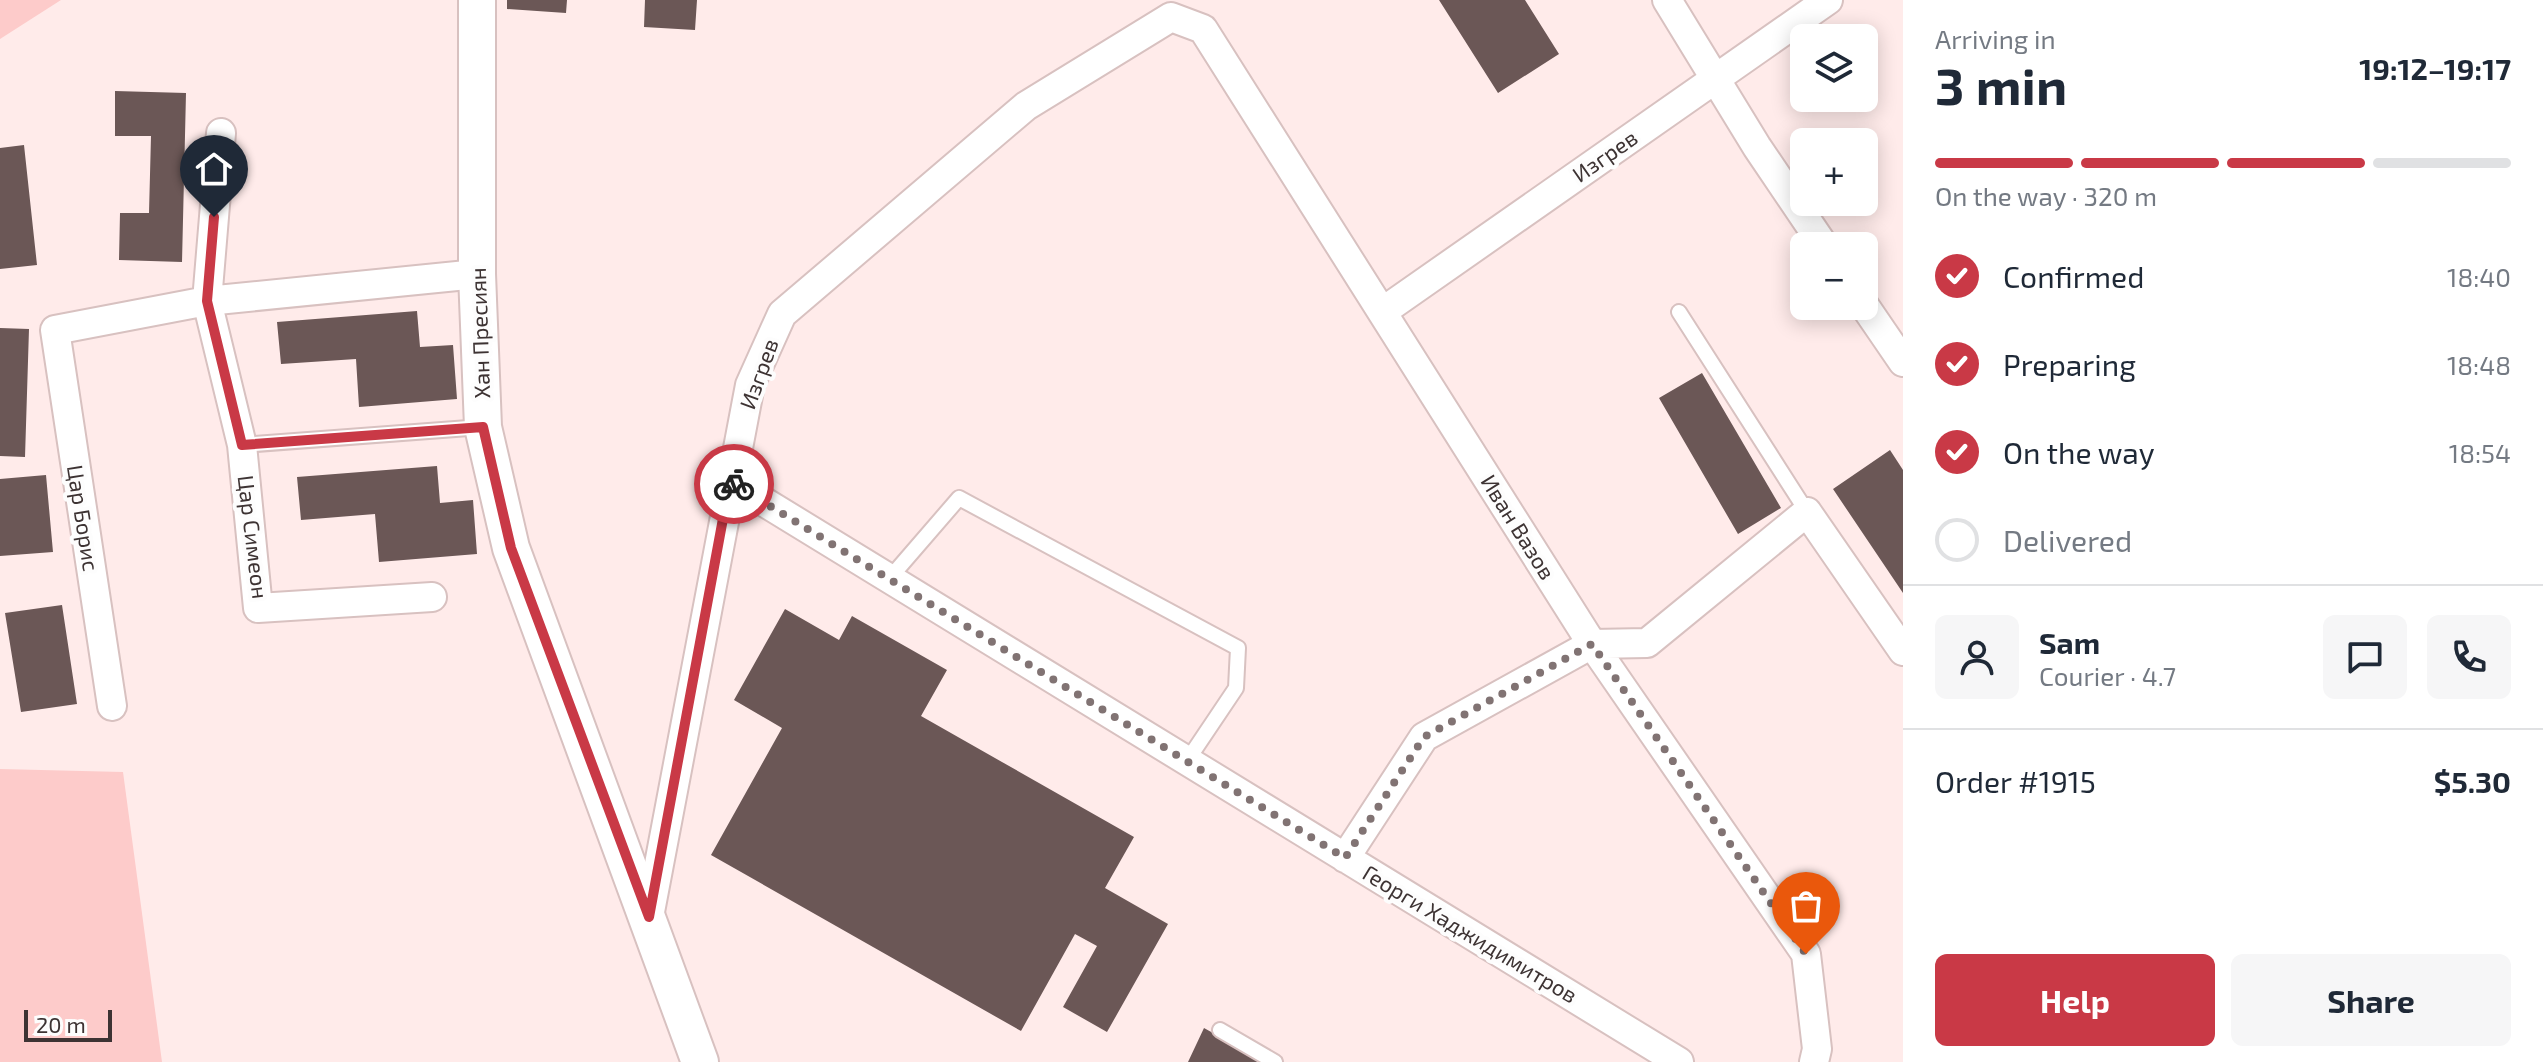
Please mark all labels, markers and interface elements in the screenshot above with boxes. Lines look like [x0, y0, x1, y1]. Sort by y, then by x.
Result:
text: Arriving in [1935, 23, 2056, 54]
map controls [1790, 24, 1878, 320]
button: layers [1790, 24, 1878, 112]
text: 19:12–19:17 [2359, 50, 2511, 86]
text: 3 min [1935, 53, 2067, 115]
street label: Изгрев [1567, 124, 1642, 187]
button: + [1790, 128, 1878, 216]
pin [180, 135, 248, 217]
icon: home [192, 147, 236, 191]
text: On the way · 320 m [1935, 180, 2157, 211]
button: − [1790, 232, 1878, 320]
icon: check [1935, 254, 1979, 298]
text: Confirmed [2003, 258, 2144, 294]
text: 18:40 [2447, 261, 2511, 292]
street label: Хан Пресиян [464, 267, 494, 399]
street label: Изгрев [733, 335, 783, 412]
icon: check [1935, 342, 1979, 386]
text: Preparing [2003, 346, 2136, 382]
text: 18:48 [2447, 349, 2511, 380]
icon: check [1935, 430, 1979, 474]
text: On the way [2003, 434, 2155, 470]
text: 18:54 [2449, 437, 2511, 468]
courier [694, 444, 774, 524]
icon: bike [712, 462, 756, 506]
street label: Цар Борис [63, 463, 105, 573]
street label: Иван Вазов [1476, 469, 1561, 584]
street label: Цар Симеон [234, 474, 274, 600]
text: Delivered [2003, 522, 2132, 558]
button: person [1935, 615, 2019, 699]
button: chat [2323, 615, 2407, 699]
button: phone [2427, 615, 2511, 699]
text: Sam [2039, 624, 2100, 660]
text: Courier · 4.7 [2039, 660, 2176, 691]
text: Order #1915 [1935, 763, 2096, 799]
text: $5.30 [2434, 763, 2511, 799]
street label: Георги Хаджидимитров [1359, 859, 1582, 1008]
pin [1772, 872, 1840, 954]
icon: bag [1784, 884, 1828, 928]
button: Help [1935, 954, 2215, 1046]
button: Share [2231, 954, 2511, 1046]
scale bar [24, 1006, 112, 1042]
text: 20 m [36, 1011, 86, 1037]

